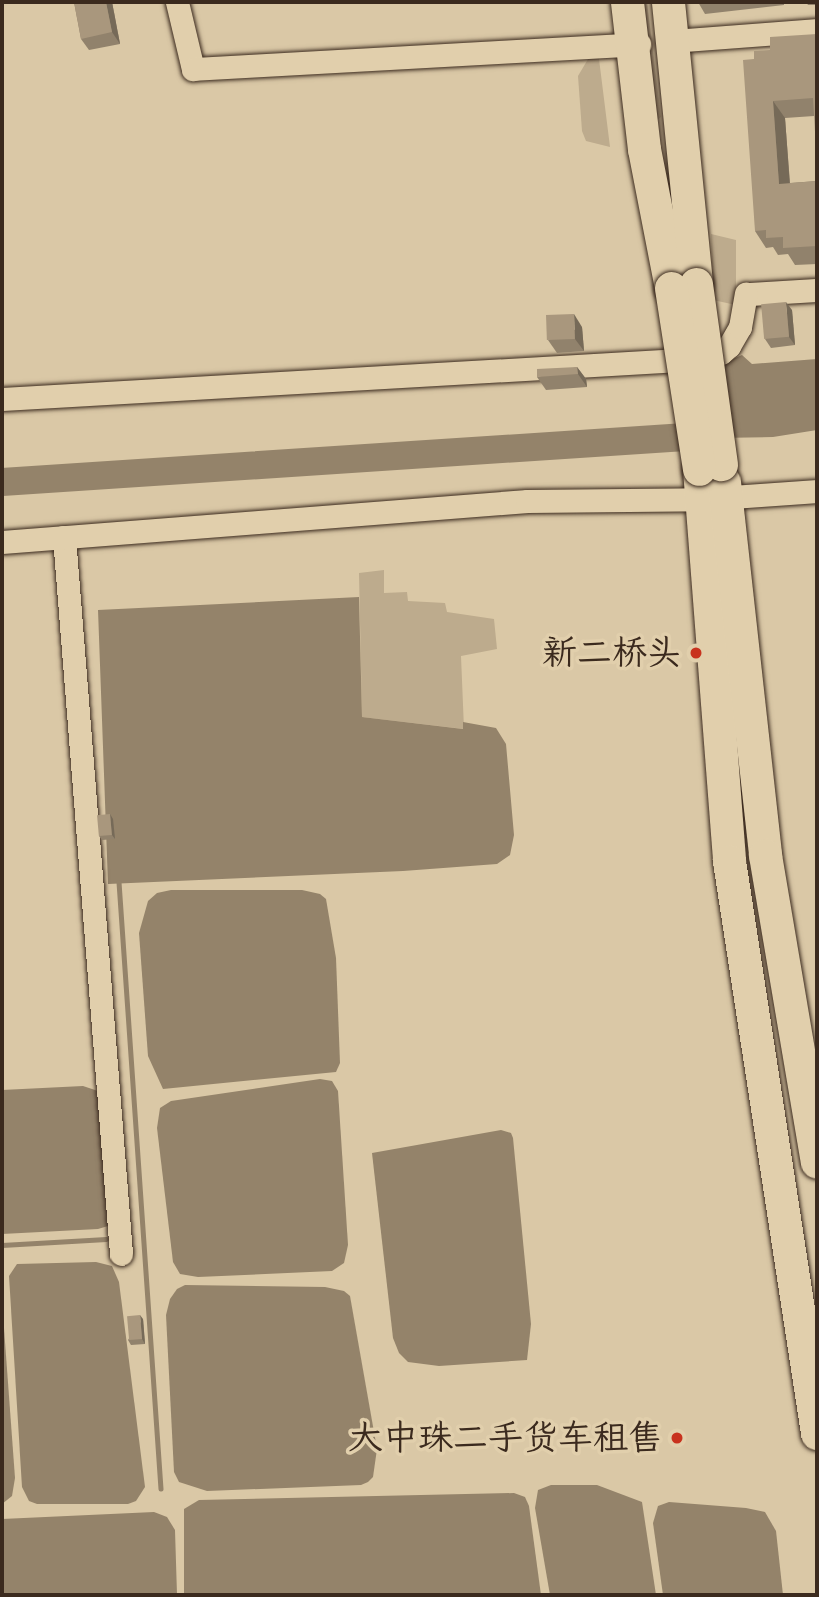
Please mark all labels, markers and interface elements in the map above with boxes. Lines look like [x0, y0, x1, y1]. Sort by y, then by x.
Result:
place label: 新二桥头 [542, 632, 682, 674]
marker: 新二桥头 [688, 645, 704, 661]
place label: 大中珠二手货车租售 [348, 1417, 663, 1459]
marker: 大中珠二手货车租售 [669, 1430, 685, 1446]

